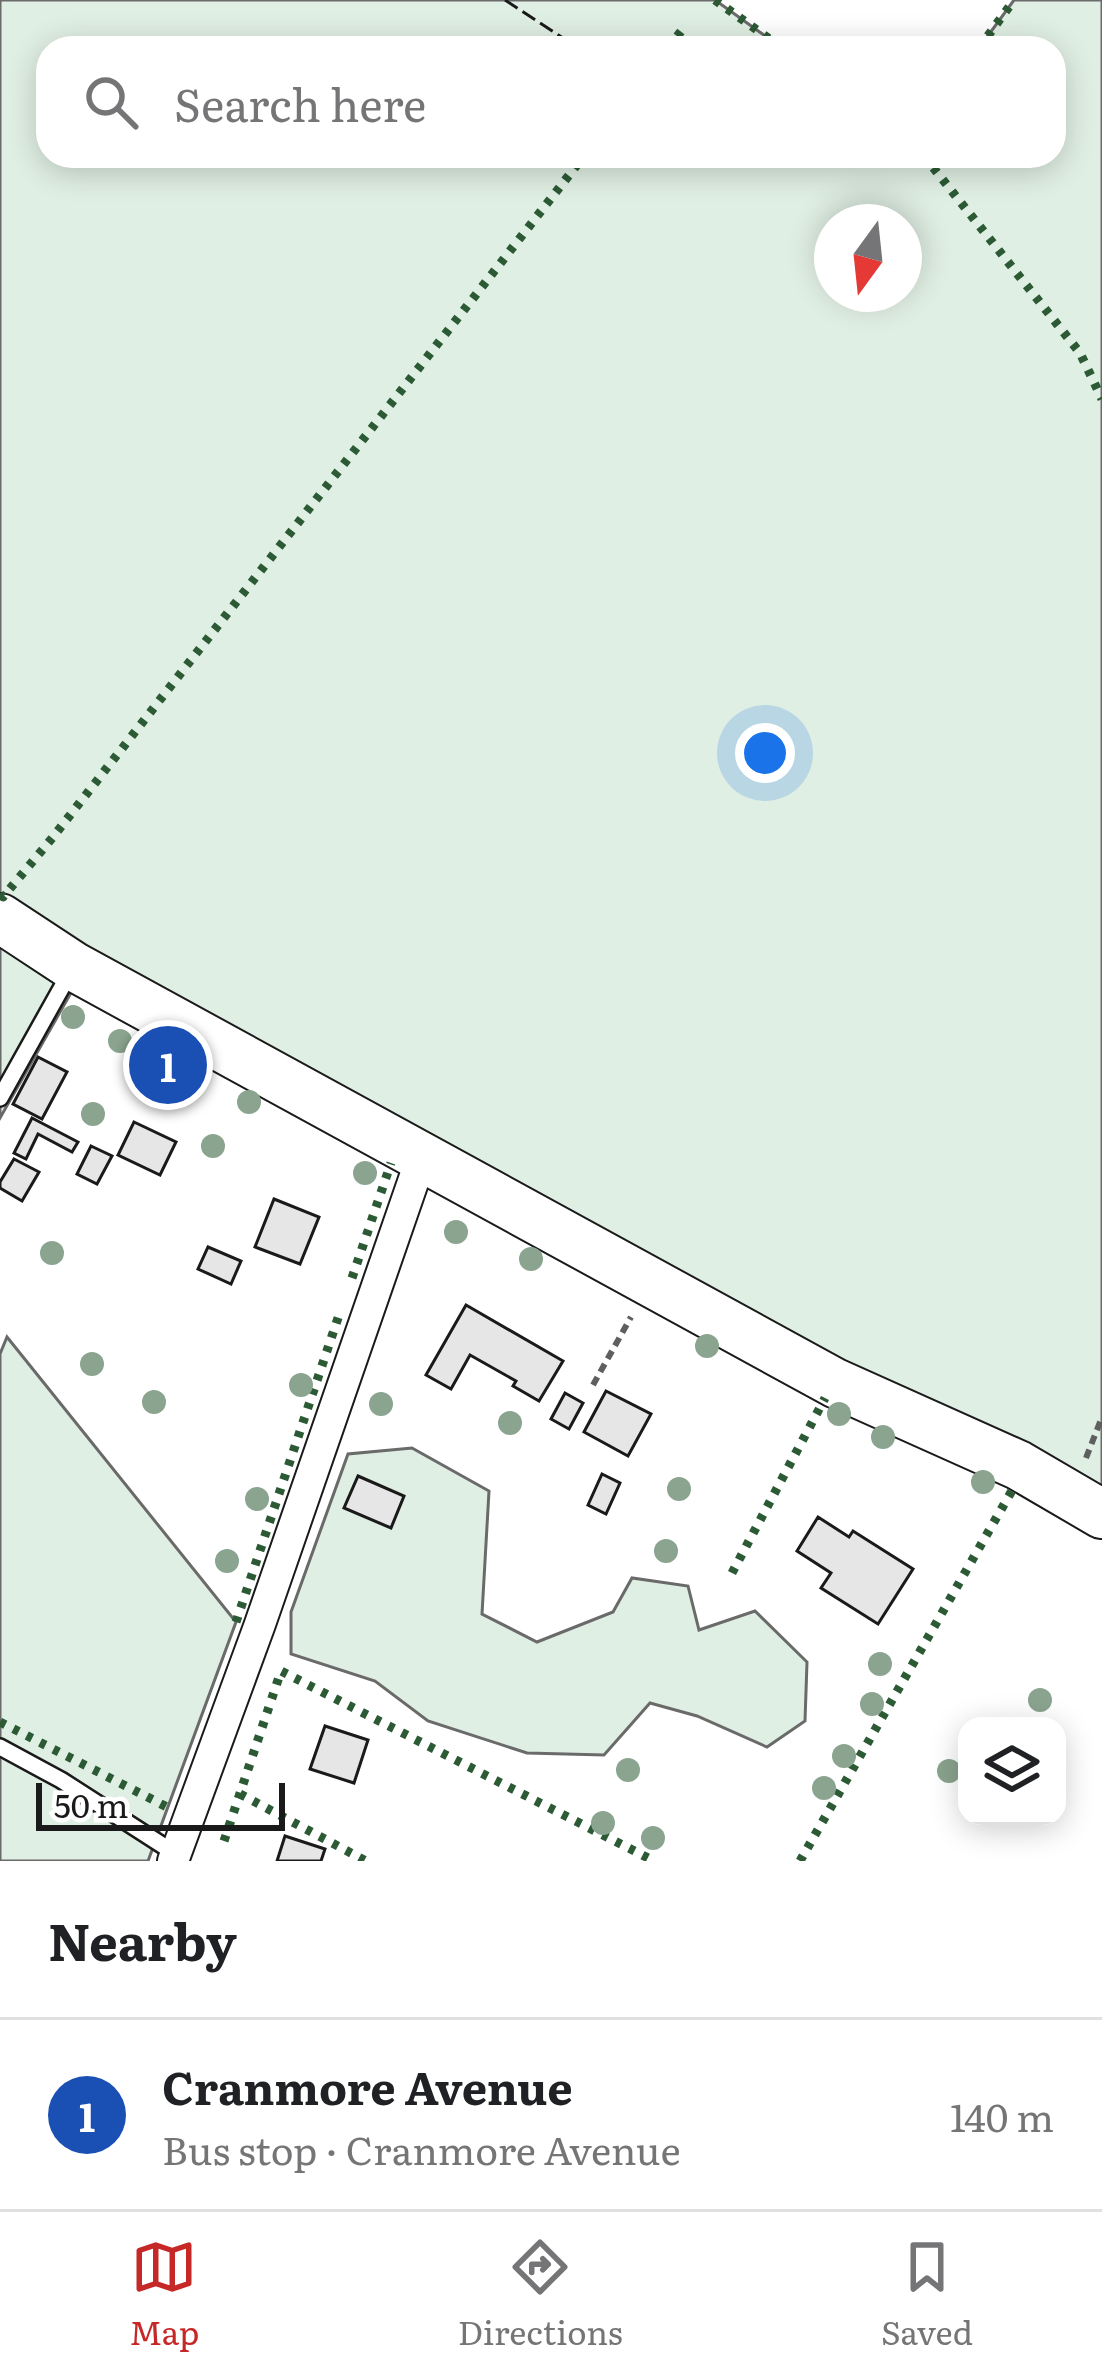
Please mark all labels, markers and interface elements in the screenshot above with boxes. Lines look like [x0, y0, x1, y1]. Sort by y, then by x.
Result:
search box [36, 36, 1066, 168]
icon: search [78, 69, 144, 135]
text: Search here [174, 69, 426, 136]
north arrow [814, 204, 922, 312]
your location [735, 723, 795, 783]
pin: 1 [129, 1020, 207, 1110]
map controls [958, 1717, 1066, 1825]
button: layers [958, 1717, 1066, 1825]
scale bar [36, 1777, 285, 1830]
text: 50 m [54, 1779, 128, 1828]
text: Nearby [48, 1901, 237, 1977]
text: Cranmore Avenue [162, 2052, 573, 2119]
text: 1 [79, 2086, 95, 2144]
text: 140 m [950, 2086, 1054, 2144]
text: Bus stop · Cranmore Avenue [162, 2119, 681, 2177]
tab: Map [129, 2234, 199, 2355]
tab: Directions [458, 2234, 623, 2355]
tab: Saved [881, 2234, 973, 2355]

